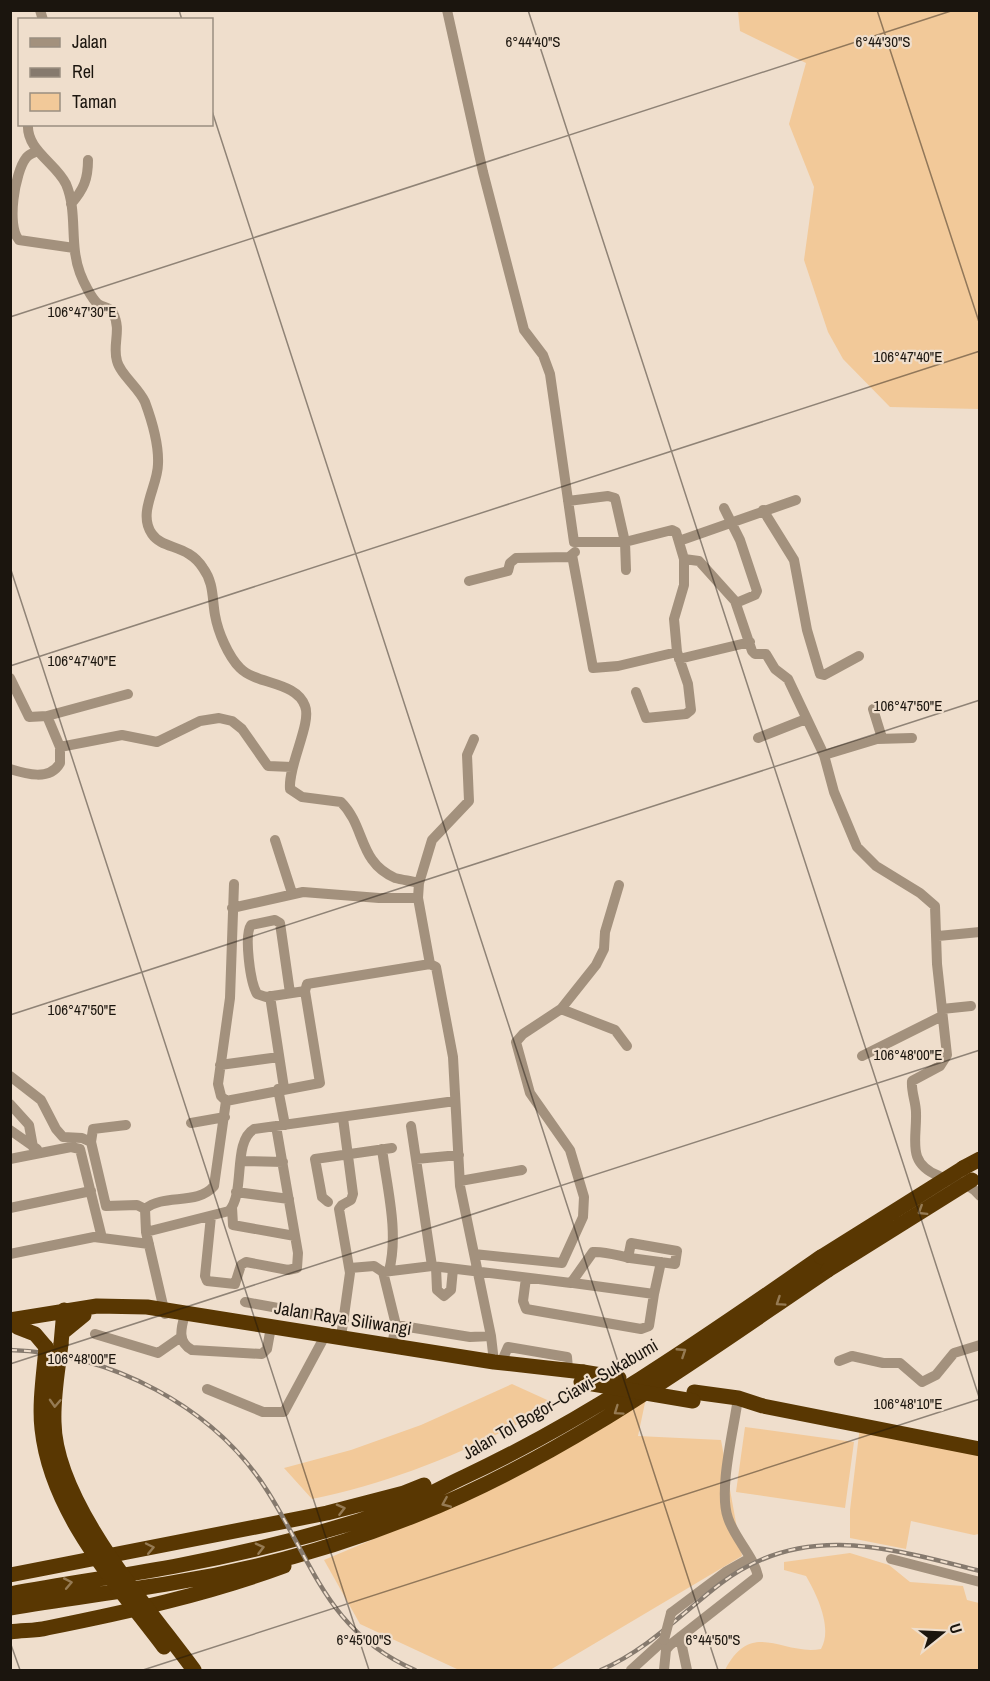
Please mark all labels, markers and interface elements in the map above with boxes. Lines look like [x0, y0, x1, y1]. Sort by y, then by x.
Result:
legend [18, 18, 213, 126]
text: Jalan [72, 29, 107, 54]
text: 6°44'40"S [505, 31, 561, 52]
text: 6°44'30"S [855, 31, 911, 52]
text: Rel [72, 59, 94, 84]
text: Taman [72, 89, 117, 114]
text: 106°47'30"E [48, 301, 116, 322]
text: 106°47'40"E [874, 346, 942, 367]
text: 106°47'40"E [48, 650, 116, 671]
text: 106°47'50"E [874, 695, 942, 716]
text: 106°47'50"E [48, 999, 116, 1020]
text: 106°48'00"E [874, 1044, 942, 1065]
one-way arrow [918, 1203, 929, 1214]
street label: Jalan Raya Siliwangi [273, 1295, 413, 1341]
one-way arrow [776, 1295, 787, 1306]
street label: Jalan Tol Bogor–Ciawi–Sukabumi [458, 1333, 662, 1465]
text: 106°48'00"E [48, 1348, 116, 1369]
one-way arrow [675, 1349, 686, 1360]
text: 106°48'10"E [874, 1393, 942, 1414]
one-way arrow [49, 1398, 62, 1407]
one-way arrow [613, 1404, 624, 1415]
one-way arrow [441, 1496, 452, 1508]
one-way arrow [336, 1504, 346, 1516]
one-way arrow [145, 1542, 155, 1555]
one-way arrow [254, 1542, 264, 1555]
one-way arrow [63, 1577, 73, 1590]
north arrow [912, 1603, 972, 1663]
text: U [944, 1620, 968, 1636]
text: 6°45'00"S [336, 1629, 392, 1650]
text: 6°44'50"S [685, 1629, 741, 1650]

